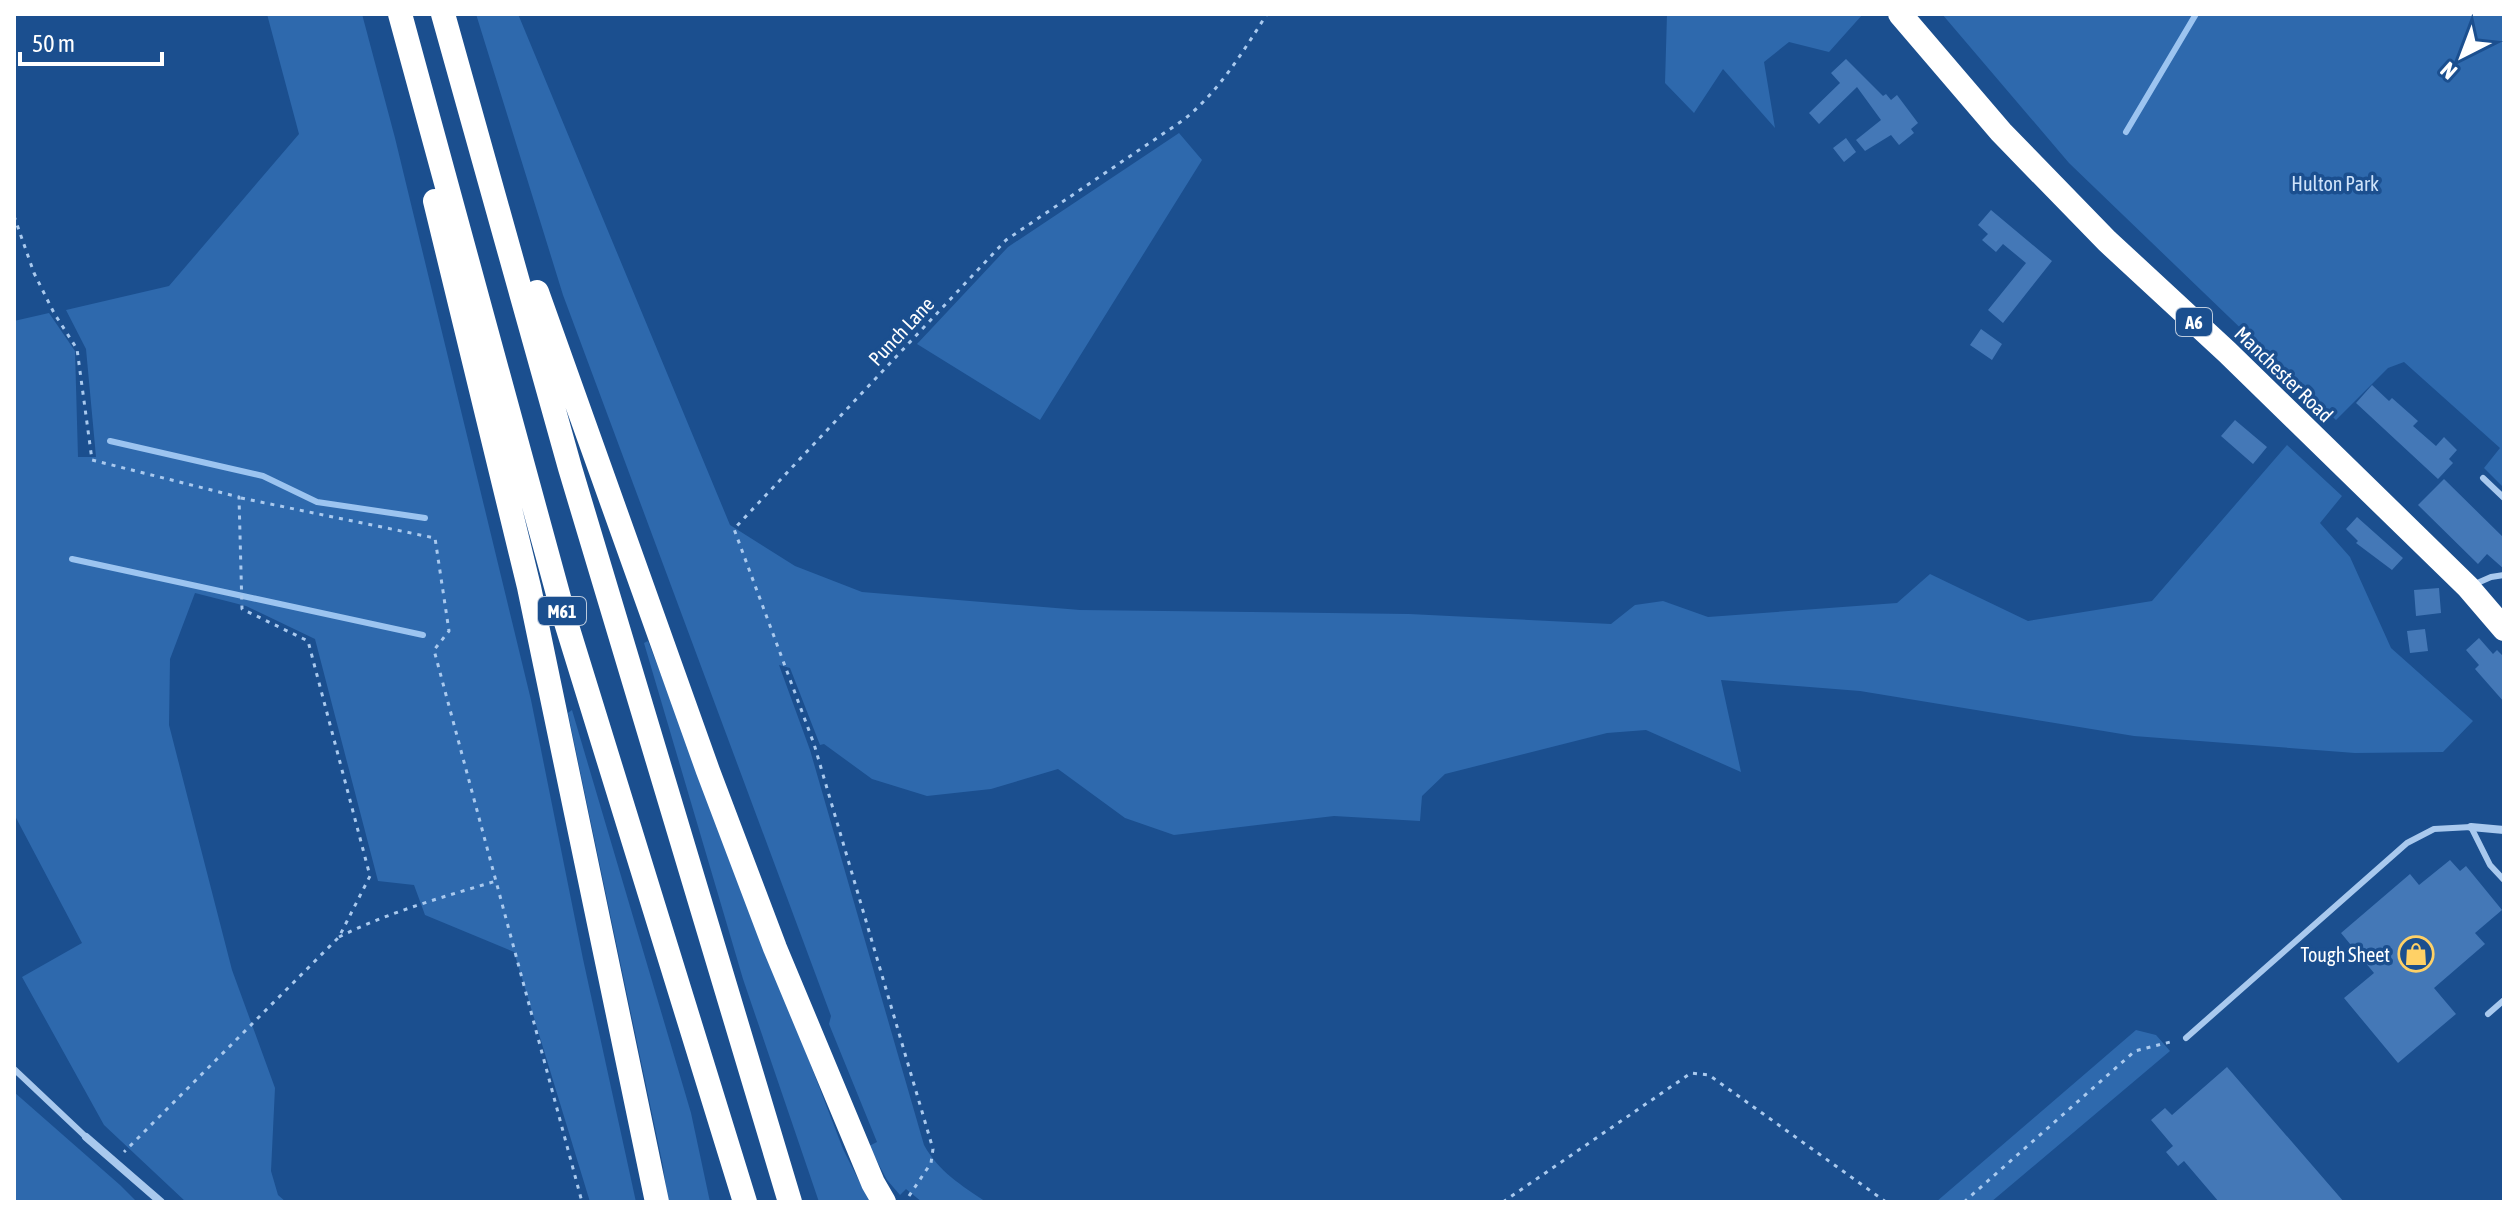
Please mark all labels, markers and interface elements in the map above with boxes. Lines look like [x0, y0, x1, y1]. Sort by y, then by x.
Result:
scale bar [20, 16, 162, 66]
north arrow [2422, 16, 2502, 96]
text: 50 m [32, 30, 75, 57]
text: N [2435, 57, 2462, 85]
park label: Hulton Park [2291, 172, 2379, 195]
street label: Punch Lane [864, 292, 938, 370]
road number: A6 [2176, 308, 2212, 336]
street label: Manchester Road [2230, 322, 2338, 426]
road number: M61 [538, 597, 586, 625]
shop icon: Tough Sheet [2397, 935, 2435, 973]
place label: Tough Sheet [2300, 943, 2390, 966]

